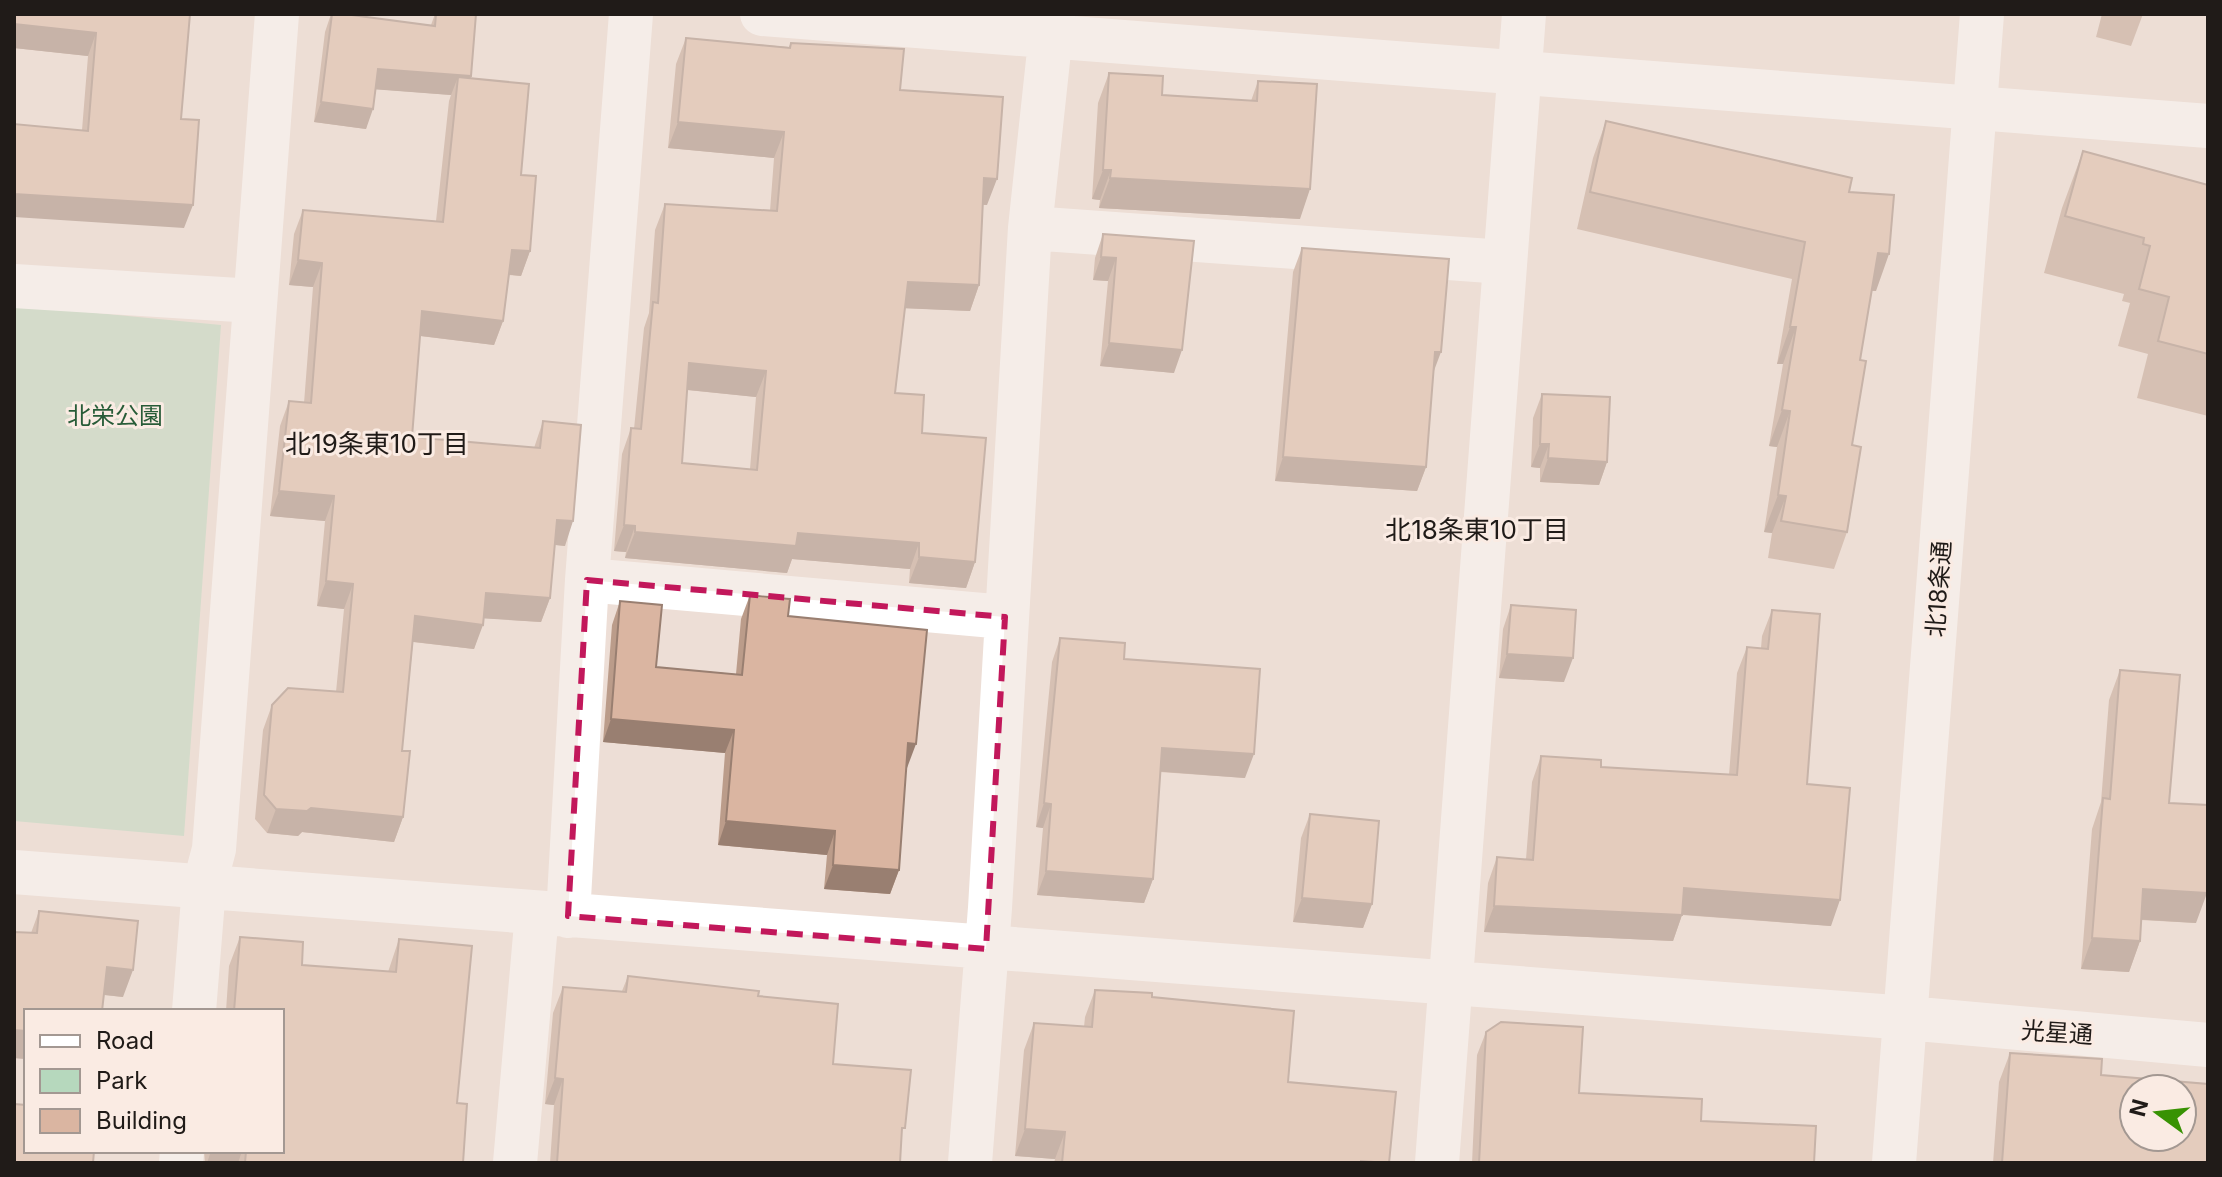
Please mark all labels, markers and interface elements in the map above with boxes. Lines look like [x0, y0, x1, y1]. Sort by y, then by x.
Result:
park label: 北栄公園 [67, 401, 163, 430]
district label: 北19条東10丁目 [285, 428, 469, 459]
district label: 北18条東10丁目 [1385, 514, 1569, 545]
street label: 北18条通 [1921, 540, 1956, 638]
legend [24, 1009, 284, 1153]
street label: 光星通 [2020, 1016, 2094, 1049]
text: Road [96, 1026, 154, 1055]
text: Park [96, 1066, 147, 1095]
north arrow [2118, 1073, 2198, 1153]
text: N [2124, 1096, 2153, 1119]
text: Building [96, 1106, 187, 1135]

